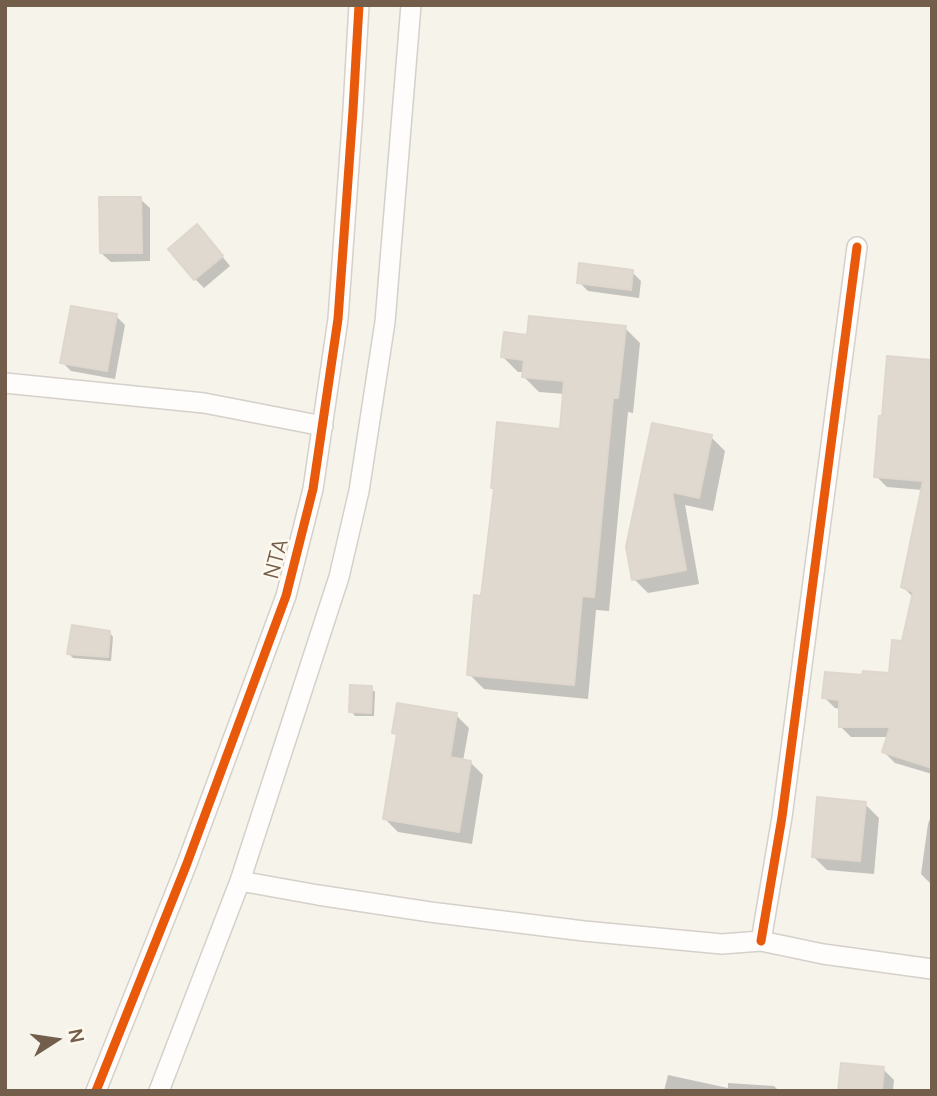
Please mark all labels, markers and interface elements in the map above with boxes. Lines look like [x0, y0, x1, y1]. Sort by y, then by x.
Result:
street label: NTA [260, 537, 294, 581]
north arrow [21, 1005, 91, 1075]
text: N [62, 1026, 91, 1045]

